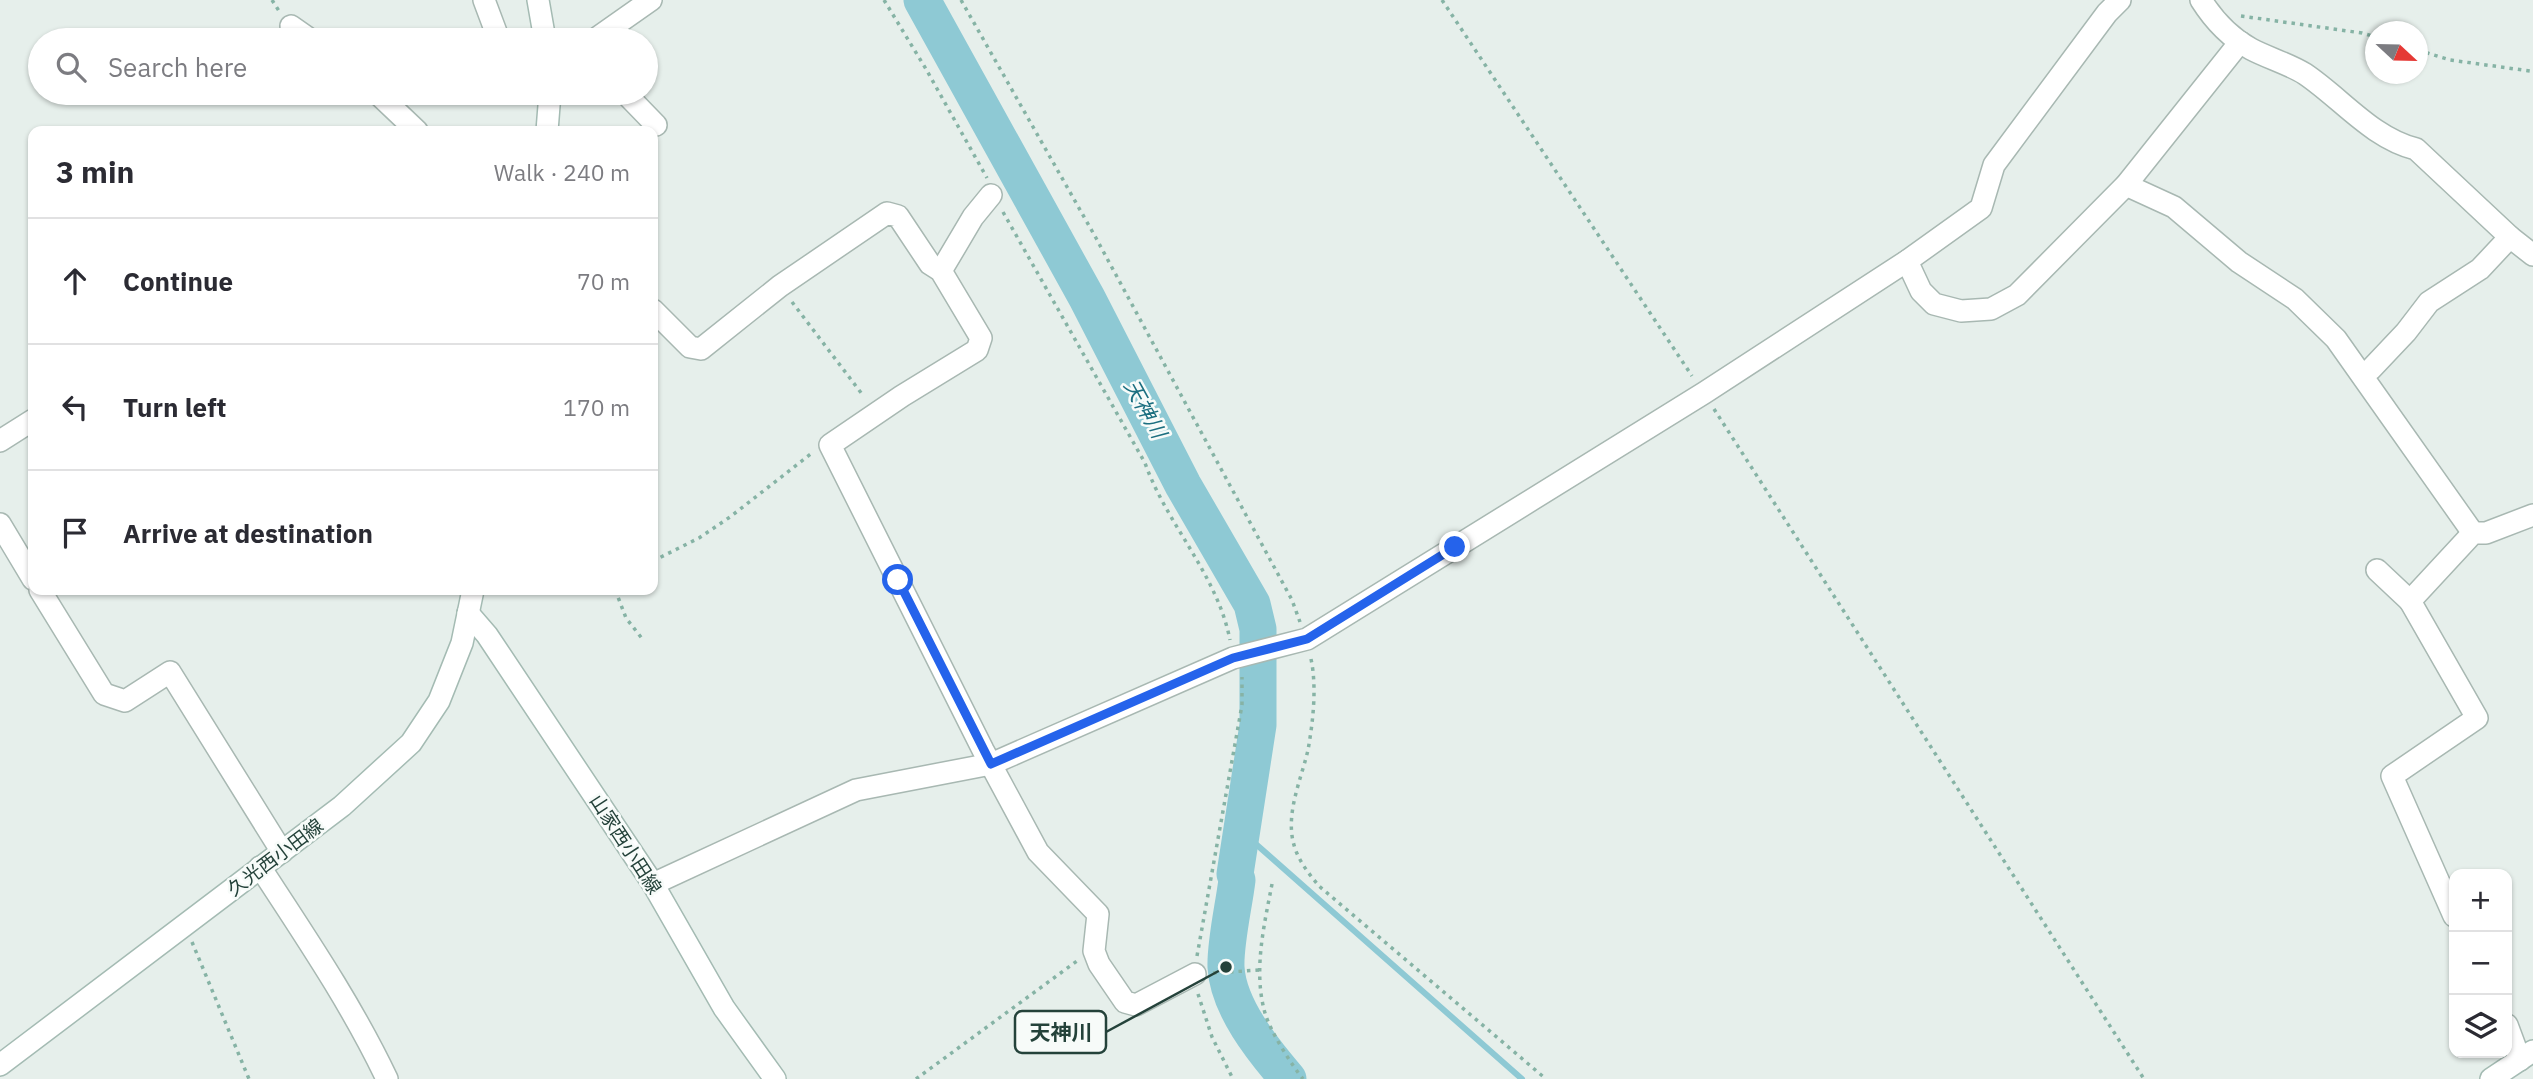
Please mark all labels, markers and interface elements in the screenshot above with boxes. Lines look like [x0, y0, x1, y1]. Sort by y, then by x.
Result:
north arrow [2365, 21, 2428, 84]
search box [28, 28, 658, 105]
icon: search [52, 48, 90, 86]
text: Search here [108, 50, 247, 84]
text: 3 min [56, 152, 134, 191]
text: Walk · 240 m [494, 157, 630, 187]
icon: ahead [56, 262, 94, 300]
text: Continue [123, 264, 233, 298]
text: 70 m [577, 266, 630, 296]
water label: 天神川 [1118, 374, 1174, 445]
icon: left [56, 388, 94, 426]
text: Turn left [123, 390, 226, 424]
text: 170 m [563, 392, 630, 422]
icon: arrive [56, 514, 94, 552]
text: Arrive at destination [123, 516, 373, 550]
route end [1439, 531, 1470, 562]
route start [882, 564, 913, 595]
street label: 山家西小田線 [585, 790, 667, 898]
street label: 久光西小田線 [222, 813, 328, 901]
map controls [2449, 869, 2512, 1058]
button: + [2449, 869, 2512, 932]
button: − [2449, 932, 2512, 995]
button: layers [2449, 995, 2512, 1058]
callout: 天神川 [1015, 1011, 1106, 1053]
text: 天神川 [1030, 1018, 1093, 1046]

